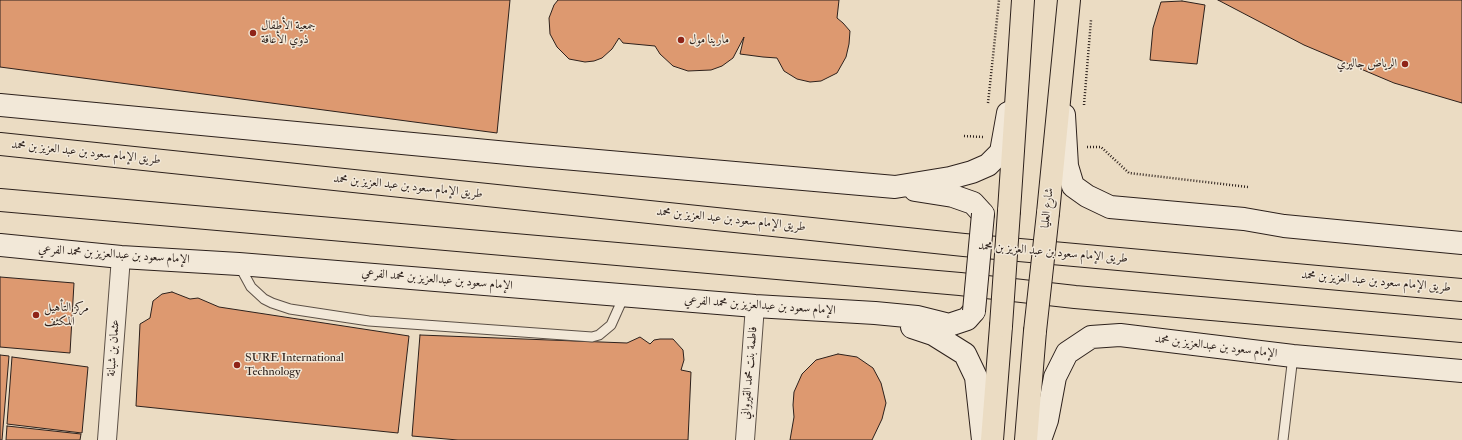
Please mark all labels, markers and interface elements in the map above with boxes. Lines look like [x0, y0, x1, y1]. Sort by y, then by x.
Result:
place label: جمعية الأطفال ذوي الأعاقة [261, 19, 316, 47]
marker: جمعية الأطفال ذوي الأعاقة [248, 28, 258, 38]
place label: مارينا مول [689, 33, 729, 47]
marker: مارينا مول [676, 35, 686, 45]
place label: الرياض جاليري [1337, 57, 1397, 71]
marker: الرياض جاليري [1400, 59, 1410, 69]
street label: طريق الإمام سعود بن عبد العزيز بن محمد [11, 138, 161, 168]
street label: طريق الإمام سعود بن عبد العزيز بن محمد [333, 172, 483, 202]
street label: شارع العليا [1039, 187, 1057, 229]
street label: طريق الإمام سعود بن عبد العزيز بن محمد [656, 205, 806, 235]
street label: طريق الإمام سعود بن عبد العزيز بن محمد [978, 239, 1128, 267]
street label: الإمام سعود بن عبدالعزيز بن محمد الفرعي [38, 243, 190, 267]
street label: الإمام سعود بن عبدالعزيز بن محمد الفرعي [361, 266, 513, 294]
street label: طريق الإمام سعود بن عبد العزيز بن محمد [1301, 268, 1451, 296]
street label: الإمام سعود بن عبدالعزيز بن محمد الفرعي [684, 294, 836, 318]
place label: مركز التأهيل المكثف [44, 301, 89, 329]
marker: مركز التأهيل المكثف [31, 310, 41, 320]
street label: عثمان بن شبانة [105, 319, 123, 377]
street label: فاطمة بنت محمد القيرواني [739, 326, 761, 420]
street label: الإمام سعود بن عبدالعزيز بن محمد [1154, 332, 1278, 362]
place label: SURE International Technology [245, 351, 344, 379]
marker: SURE International Technology [232, 360, 242, 370]

